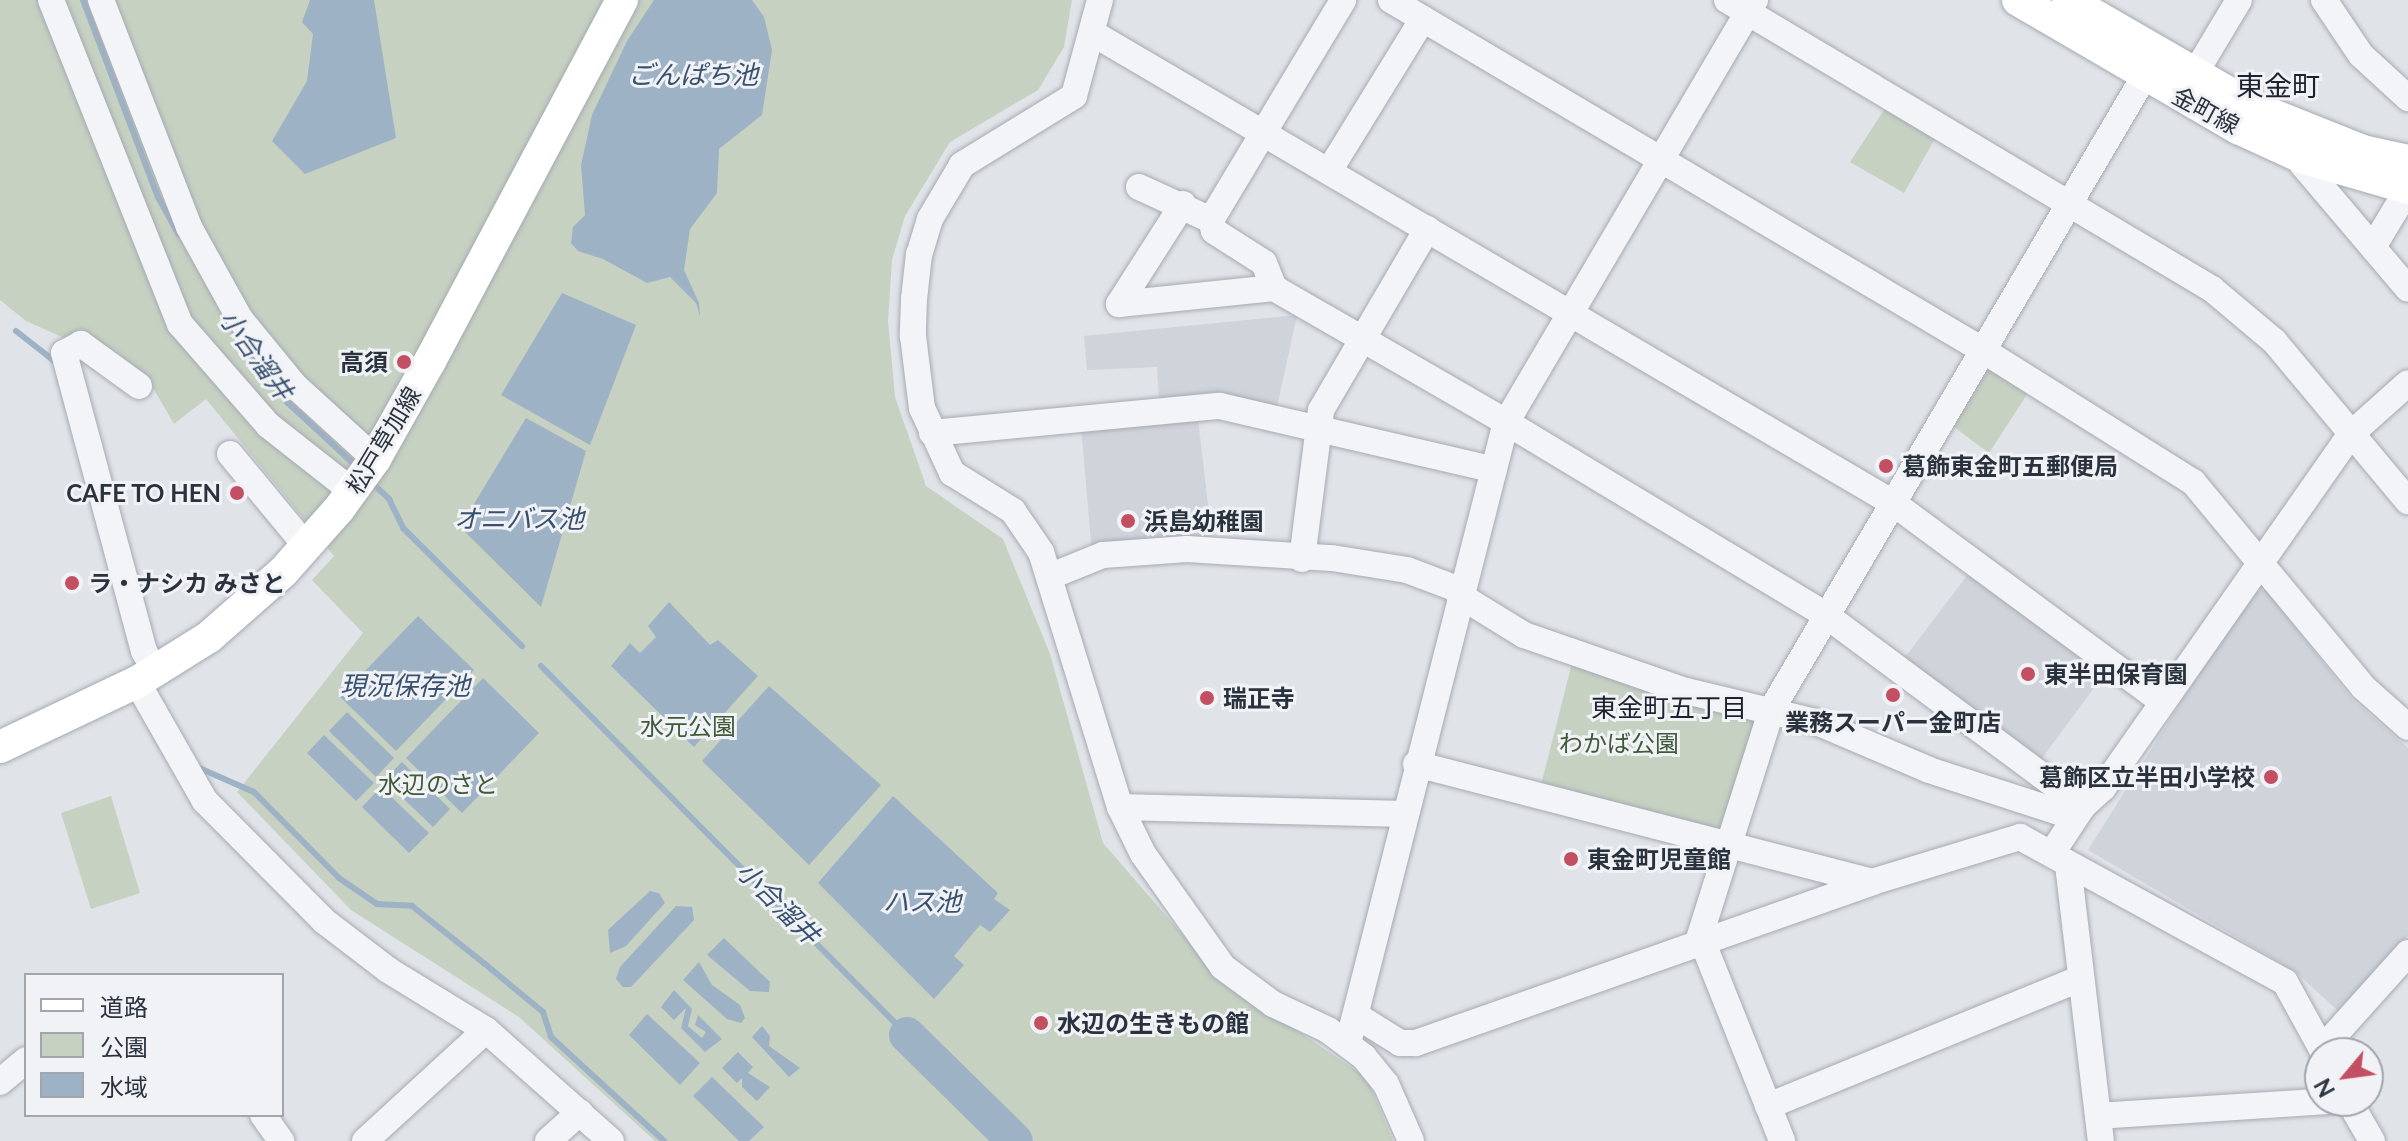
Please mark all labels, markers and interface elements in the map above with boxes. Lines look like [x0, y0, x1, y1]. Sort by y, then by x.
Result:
water label: ごんぱち池 [628, 59, 758, 91]
district label: 東金町 [2236, 68, 2320, 102]
street label: 金町線 [2167, 80, 2245, 140]
water label: 小合溜井 [213, 304, 299, 406]
place label: 高須 [340, 348, 388, 376]
marker: 高須 [395, 353, 413, 371]
street label: 松戸草加線 [340, 381, 426, 499]
place label: 葛飾東金町五郵便局 [1902, 452, 2118, 480]
marker: 葛飾東金町五郵便局 [1877, 457, 1895, 475]
place label: CAFE TO HEN [65, 479, 221, 507]
marker: CAFE TO HEN [228, 484, 246, 502]
water label: オニバス池 [454, 503, 584, 535]
place label: 浜島幼稚園 [1144, 507, 1264, 535]
marker: 浜島幼稚園 [1119, 512, 1137, 530]
place label: ラ・ナシカ みさと [88, 569, 286, 597]
marker: ラ・ナシカ みさと [63, 574, 81, 592]
place label: 東半田保育園 [2044, 660, 2188, 688]
marker: 東半田保育園 [2019, 665, 2037, 683]
water label: 現況保存池 [340, 670, 470, 702]
place label: 瑞正寺 [1223, 684, 1295, 712]
marker: 業務スーパー金町店 [1884, 686, 1902, 704]
marker: 瑞正寺 [1198, 689, 1216, 707]
district label: 東金町五丁目 [1591, 692, 1747, 724]
place label: 業務スーパー金町店 [1785, 708, 2001, 736]
park label: 水元公園 [640, 712, 736, 740]
park label: わかば公園 [1559, 729, 1679, 757]
place label: 葛飾区立半田小学校 [2039, 763, 2255, 791]
marker: 葛飾区立半田小学校 [2262, 768, 2280, 786]
park label: 水辺のさと [378, 770, 498, 798]
place label: 東金町児童館 [1587, 845, 1731, 873]
marker: 東金町児童館 [1562, 850, 1580, 868]
water label: 小合溜井 [730, 855, 826, 951]
water label: ハス池 [883, 886, 961, 918]
legend [24, 973, 284, 1117]
text: 道路 [100, 992, 148, 1021]
place label: 水辺の生きもの館 [1057, 1009, 1249, 1037]
marker: 水辺の生きもの館 [1032, 1014, 1050, 1032]
text: 公園 [100, 1032, 148, 1061]
north arrow [2304, 1037, 2384, 1117]
text: 水域 [100, 1072, 148, 1101]
text: N [2308, 1074, 2340, 1102]

